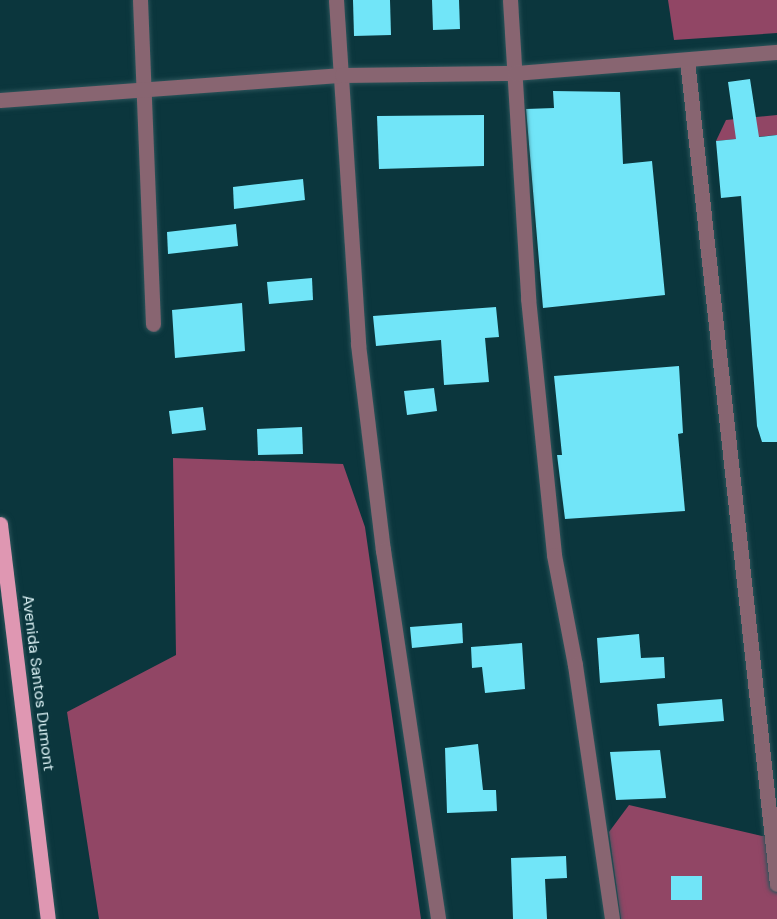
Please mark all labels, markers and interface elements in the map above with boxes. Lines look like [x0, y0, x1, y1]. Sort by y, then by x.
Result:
street label: Avenida Santos Dumont [18, 594, 58, 772]

